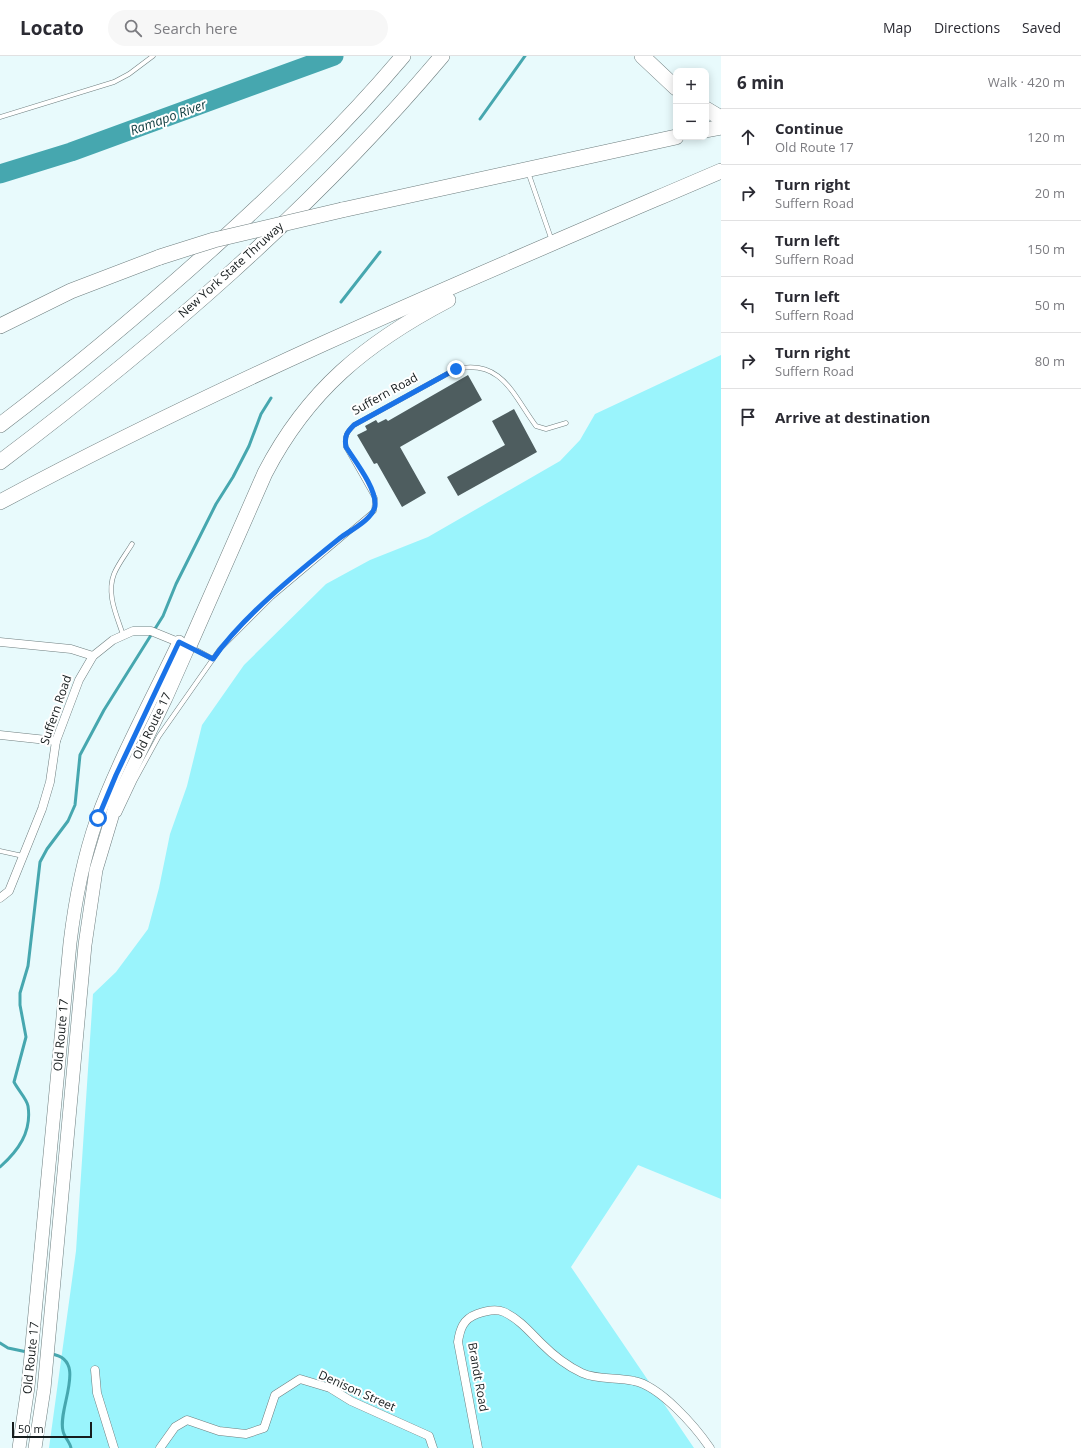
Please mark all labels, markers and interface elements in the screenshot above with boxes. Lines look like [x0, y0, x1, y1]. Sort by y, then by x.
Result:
search box [108, 10, 388, 46]
text: Locato [20, 15, 84, 41]
icon: search [122, 17, 144, 39]
text: Search here [154, 18, 237, 38]
text: Map [883, 18, 912, 37]
text: Directions [934, 18, 1000, 37]
text: Saved [1022, 18, 1061, 37]
map controls [673, 68, 709, 140]
button: + [673, 68, 709, 104]
text: 6 min [737, 71, 784, 94]
text: Walk · 420 m [988, 73, 1065, 91]
water label: Ramapo River [127, 95, 209, 139]
button: − [673, 104, 709, 140]
text: Continue [775, 118, 843, 138]
icon: ahead [737, 126, 759, 148]
text: 120 m [1027, 128, 1065, 146]
text: Old Route 17 [775, 138, 854, 156]
text: Turn right [775, 174, 850, 194]
icon: right [737, 182, 759, 204]
text: 20 m [1035, 184, 1065, 202]
text: Suffern Road [775, 194, 854, 212]
street label: New York State Thruway [174, 217, 288, 322]
text: Turn left [775, 230, 840, 250]
icon: left [737, 238, 759, 260]
text: 150 m [1027, 240, 1065, 258]
text: Suffern Road [775, 250, 854, 268]
text: Turn left [775, 286, 840, 306]
icon: left [737, 294, 759, 316]
text: 50 m [1035, 296, 1065, 314]
text: Suffern Road [775, 306, 854, 324]
text: Turn right [775, 342, 850, 362]
icon: right [737, 350, 759, 372]
text: 80 m [1035, 352, 1065, 370]
route end [447, 360, 465, 378]
text: Suffern Road [775, 362, 854, 380]
street label: Suffern Road [349, 368, 421, 419]
icon: arrive [737, 406, 759, 428]
text: Arrive at destination [775, 407, 930, 427]
street label: Suffern Road [36, 673, 75, 747]
street label: Old Route 17 [128, 689, 175, 762]
route start [89, 809, 107, 827]
street label: Old Route 17 [49, 998, 72, 1072]
street label: Old Route 17 [18, 1321, 43, 1395]
street label: Brandt Road [464, 1341, 493, 1413]
street label: Denison Street [316, 1366, 398, 1415]
scale bar [12, 1420, 92, 1439]
text: 50 m [18, 1421, 44, 1436]

